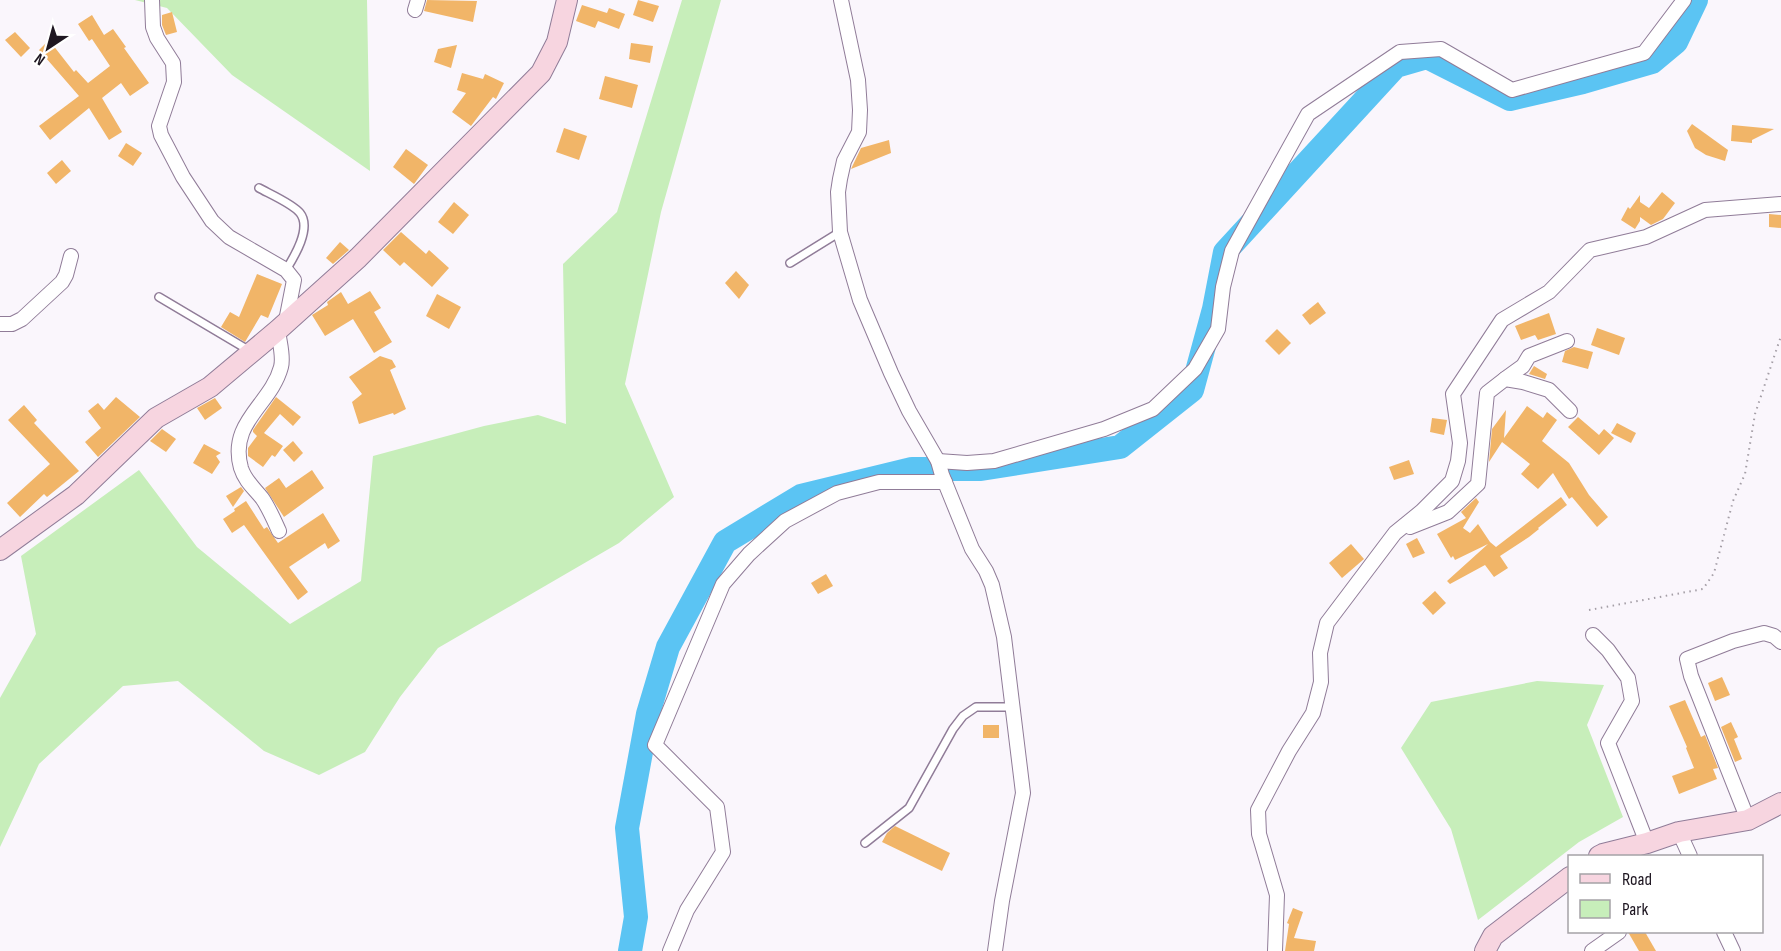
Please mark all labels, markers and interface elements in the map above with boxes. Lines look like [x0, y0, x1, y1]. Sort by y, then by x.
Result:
north arrow [18, 18, 78, 78]
text: N [31, 49, 49, 69]
legend [1568, 855, 1763, 933]
text: Road [1622, 869, 1652, 890]
text: Park [1622, 899, 1648, 920]

